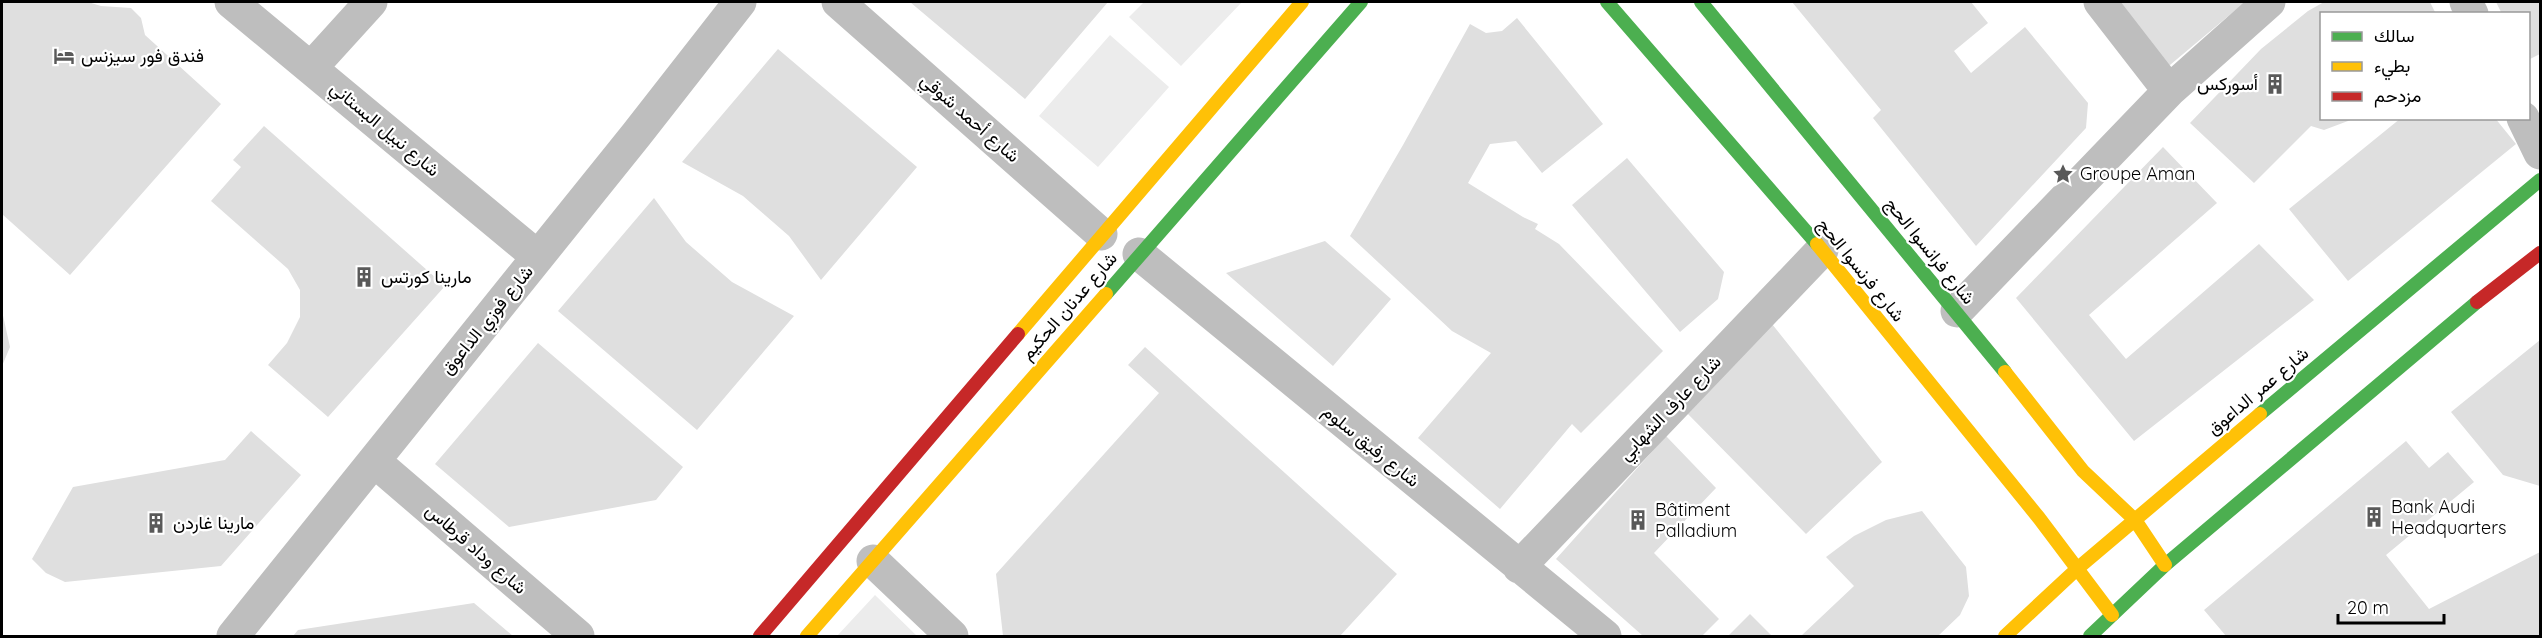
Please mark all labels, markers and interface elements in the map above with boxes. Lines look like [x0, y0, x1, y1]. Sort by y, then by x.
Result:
legend [2320, 12, 2530, 120]
text: سالك [2374, 24, 2414, 47]
hotel icon: فندق فور سيزنس [52, 44, 76, 68]
place label: فندق فور سيزنس [81, 44, 204, 67]
text: بطيء [2374, 54, 2410, 81]
street label: شارع أحمد شوقي [913, 68, 1025, 170]
place label: أسوركس [2197, 72, 2258, 95]
building icon: أسوركس [2263, 72, 2287, 96]
street label: شارع نبيل البستاني [323, 76, 445, 184]
text: مزدحم [2374, 84, 2421, 108]
place icon: Groupe Aman [2051, 162, 2075, 186]
place label: Groupe Aman [2080, 162, 2196, 185]
street label: شارع فرانسوا الحج [1880, 193, 1980, 309]
street label: شارع فرنسوا الحج [1812, 213, 1910, 327]
street label: شارع عدنان الحكيم [1015, 247, 1123, 365]
street label: شارع فوزي الداعوق [435, 260, 541, 382]
building icon: مارينا كورتس [352, 265, 376, 289]
place label: مارينا كورتس [381, 265, 471, 288]
street label: شارع عمر الداعوق [2202, 341, 2314, 441]
street label: شارع عارف الشهابي [1614, 350, 1729, 468]
street label: شارع رفيق سلوم [1318, 399, 1424, 493]
place label: Bank Audi Headquarters [2391, 495, 2507, 539]
street label: شارع وداد قرطاس [420, 498, 532, 600]
place label: Bâtiment Palladium [1655, 498, 1737, 542]
building icon: Bank Audi Headquarters [2362, 505, 2386, 529]
building icon: Bâtiment Palladium [1626, 508, 1650, 532]
building icon: مارينا غاردن [144, 511, 168, 535]
place label: مارينا غاردن [173, 511, 254, 534]
scale bar [2338, 587, 2444, 625]
text: 20 m [2347, 596, 2389, 619]

